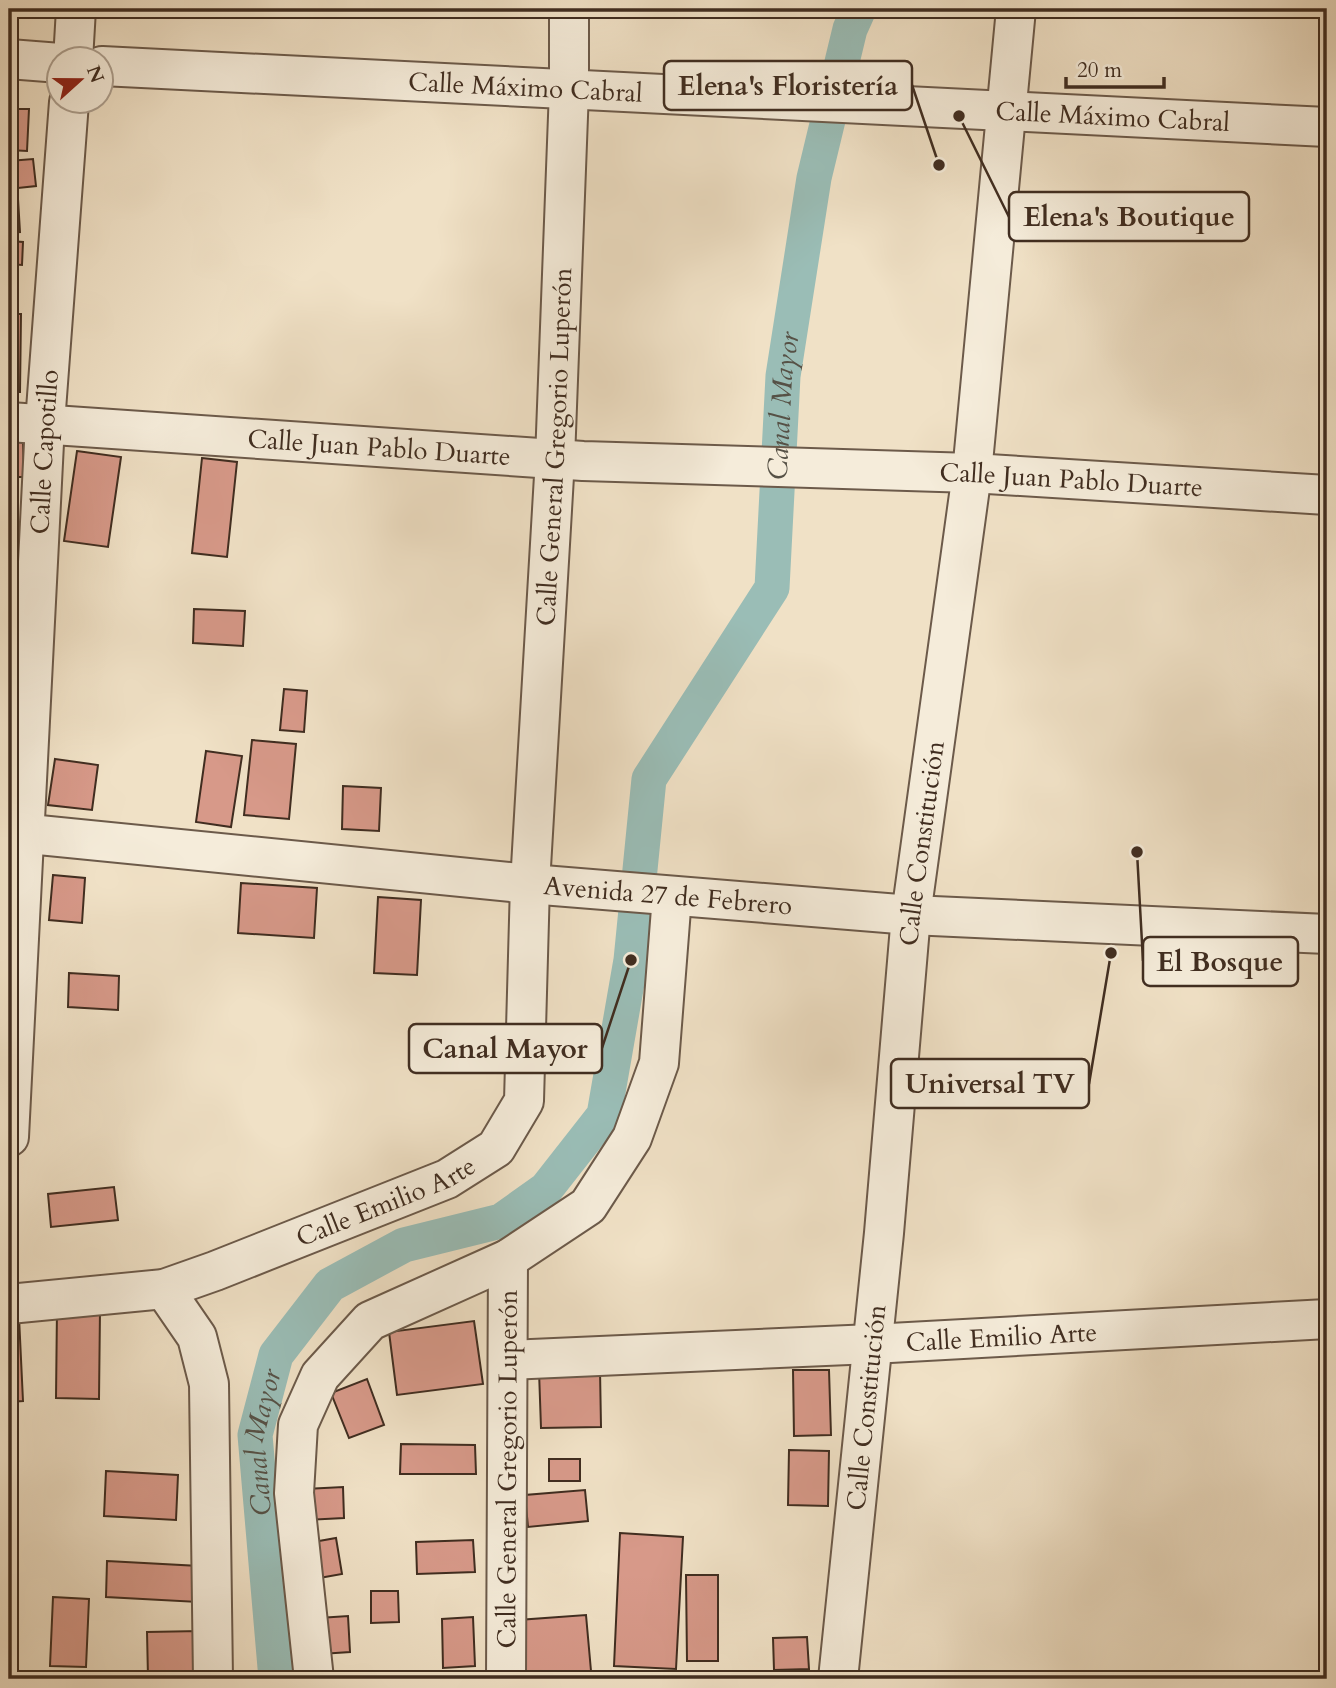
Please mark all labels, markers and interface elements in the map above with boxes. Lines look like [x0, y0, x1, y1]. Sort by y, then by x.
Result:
north arrow [46, 46, 116, 116]
scale bar [1066, 46, 1164, 90]
text: 20 m [1077, 56, 1122, 85]
callout: Elena's Floristería [664, 61, 912, 110]
text: N [80, 62, 110, 87]
street label: Calle Máximo Cabral [407, 64, 644, 110]
text: Elena's Floristería [678, 67, 898, 105]
street label: Calle Máximo Cabral [995, 93, 1231, 140]
callout: Elena's Boutique [1009, 192, 1249, 241]
text: Elena's Boutique [1023, 198, 1235, 236]
street label: Calle General Gregorio Luperón [528, 267, 580, 627]
water label: Canal Mayor [759, 329, 809, 481]
street label: Calle Capotillo [22, 368, 66, 535]
street label: Calle Juan Pablo Duarte [246, 421, 512, 474]
street label: Calle Juan Pablo Duarte [939, 455, 1204, 505]
street label: Calle Constitución [891, 738, 952, 947]
street label: Avenida 27 de Febrero [542, 868, 794, 923]
callout: El Bosque [1143, 937, 1298, 986]
text: El Bosque [1157, 943, 1283, 981]
callout: Canal Mayor [409, 1024, 602, 1073]
text: Canal Mayor [422, 1030, 589, 1068]
callout: Universal TV [891, 1059, 1089, 1108]
text: Universal TV [905, 1065, 1075, 1103]
street label: Calle Emilio Arte [291, 1148, 482, 1255]
street label: Calle General Gregorio Luperón [489, 1289, 525, 1649]
street label: Calle Constitución [838, 1303, 894, 1512]
street label: Calle Emilio Arte [905, 1314, 1098, 1360]
water label: Canal Mayor [235, 1364, 291, 1517]

